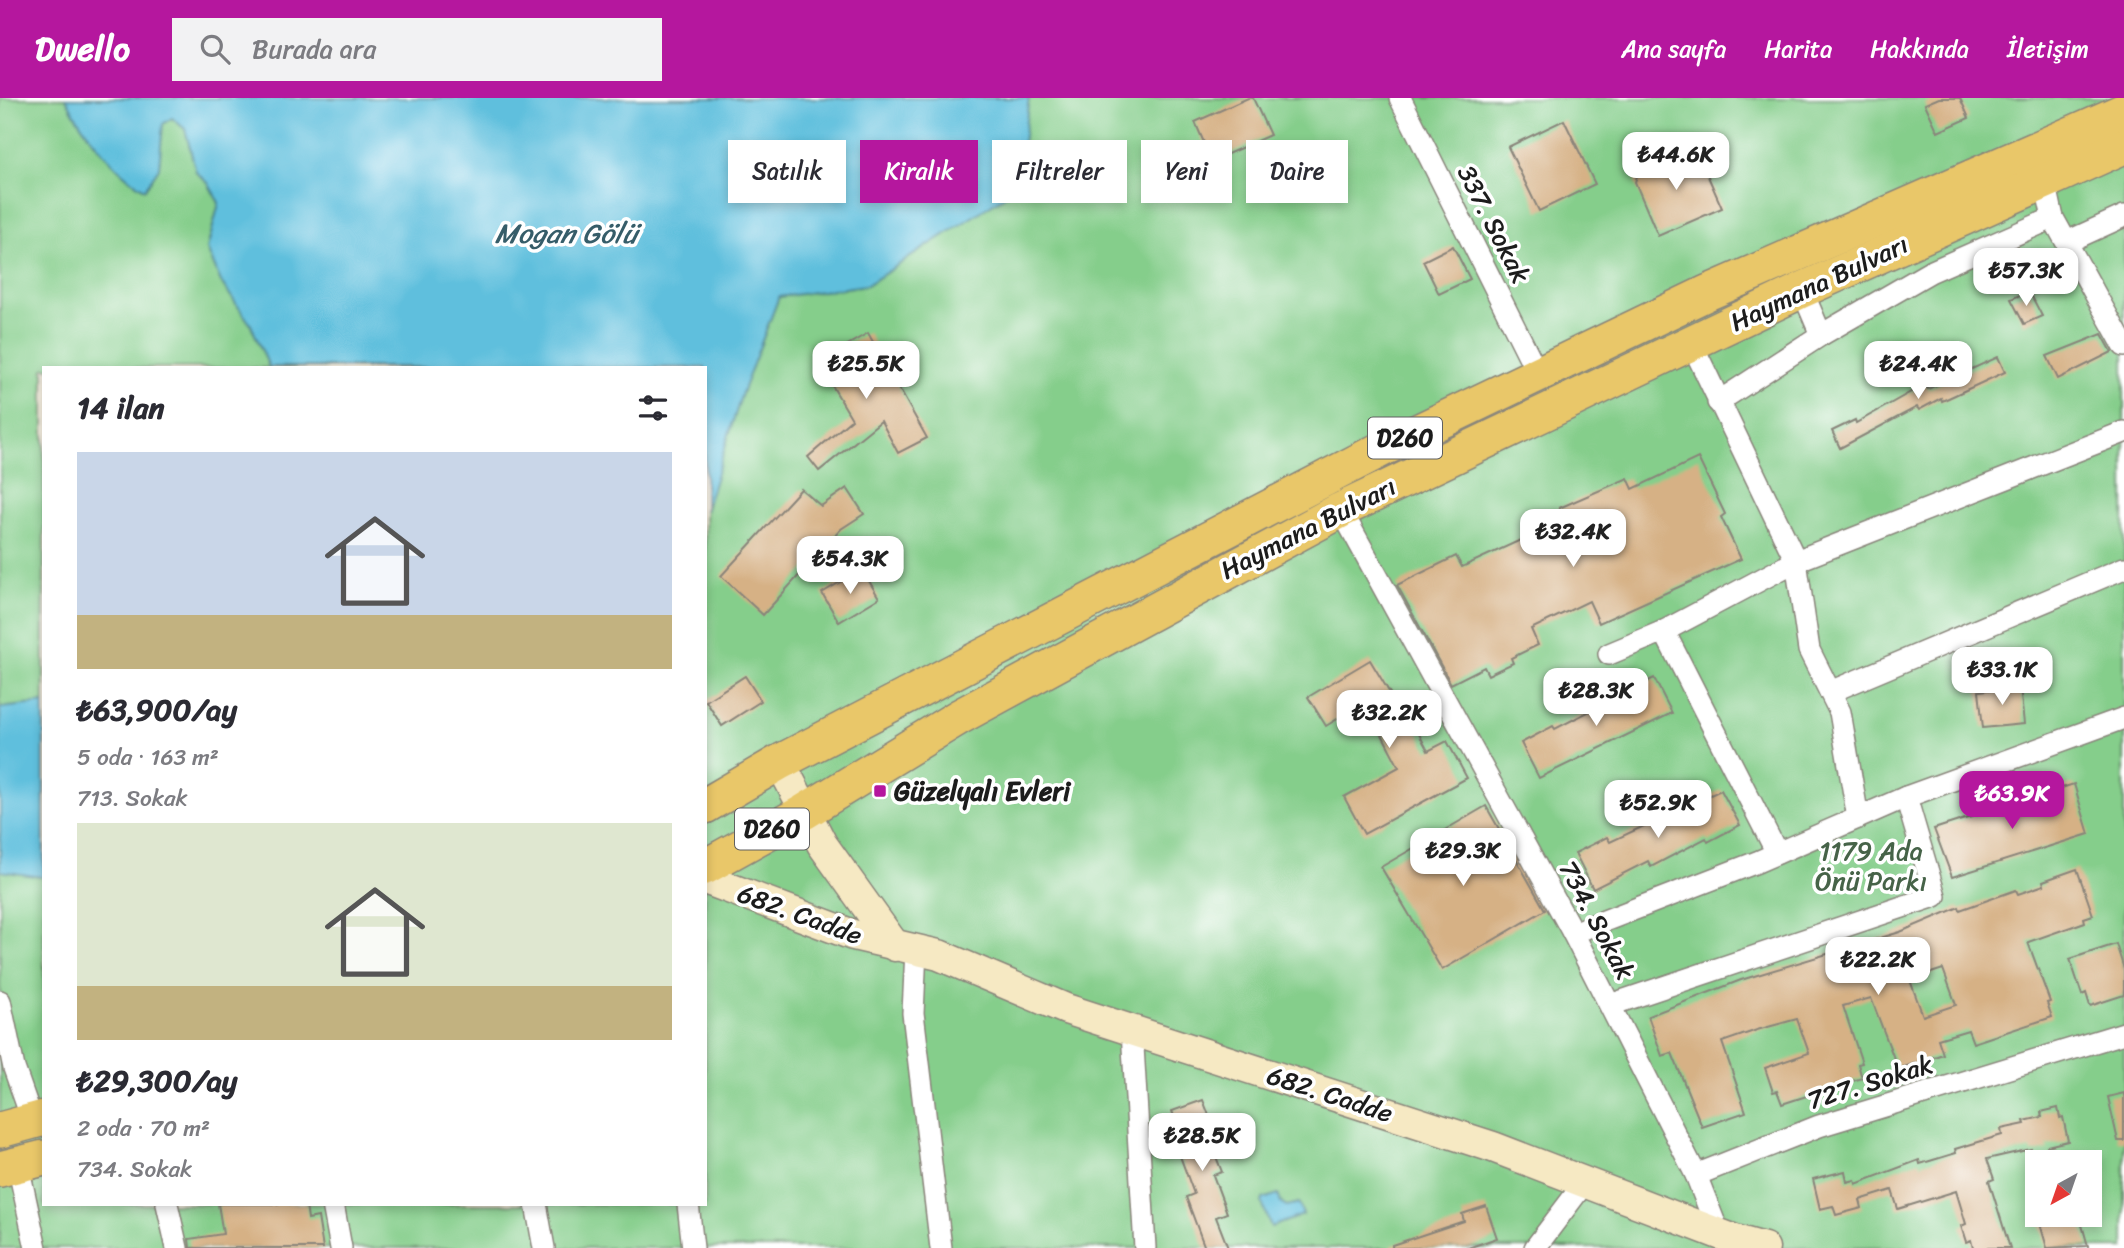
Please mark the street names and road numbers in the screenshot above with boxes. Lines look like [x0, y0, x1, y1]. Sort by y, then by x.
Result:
street label: 337. Sokak [1444, 156, 1544, 292]
street label: Haymana Bulvarı [1722, 221, 1916, 345]
road number: D260 [1368, 418, 1442, 458]
street label: Haymana Bulvarı [1212, 464, 1404, 592]
road number: D260 [735, 808, 809, 850]
street label: 734. Sokak [1546, 852, 1648, 988]
street label: 682. Cadde [731, 870, 869, 958]
street label: 727. Sokak [1801, 1041, 1939, 1123]
street label: 682. Cadde [1261, 1052, 1399, 1136]

